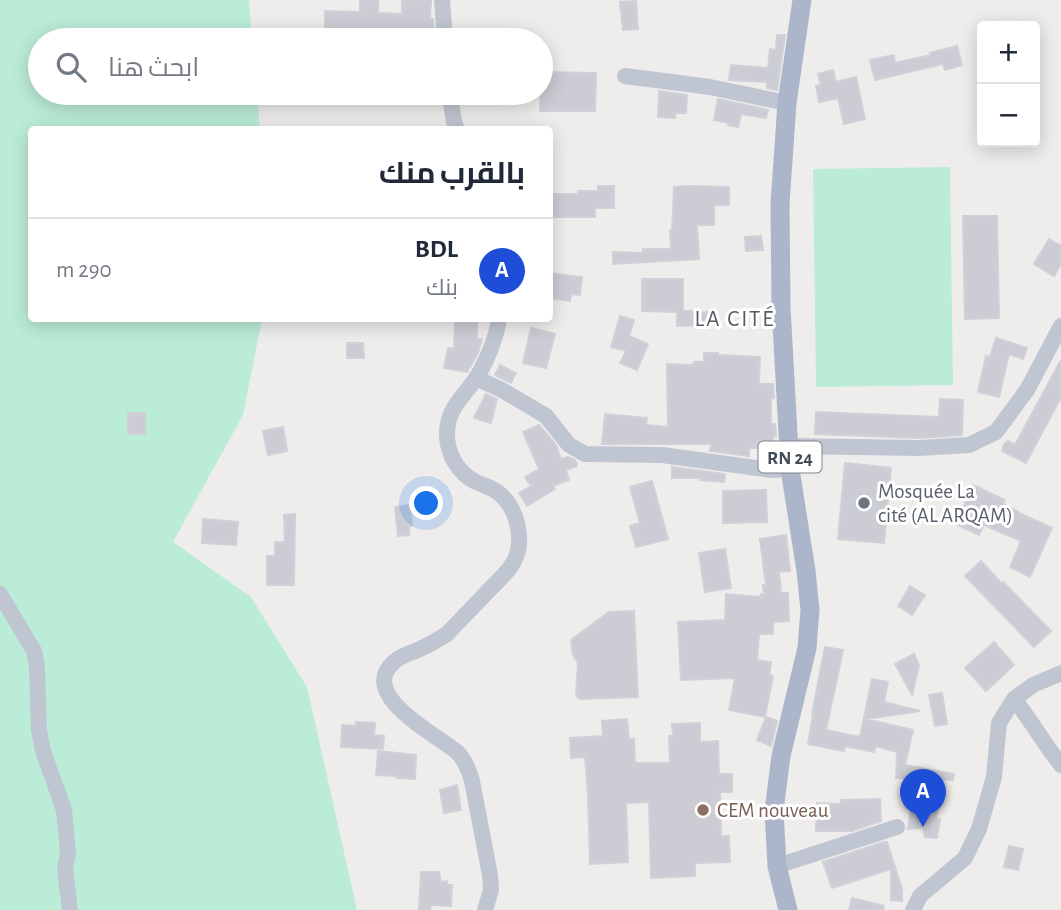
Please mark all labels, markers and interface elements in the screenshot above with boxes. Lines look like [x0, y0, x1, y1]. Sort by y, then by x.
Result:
map controls [977, 21, 1040, 147]
button: + [977, 21, 1040, 84]
search box [28, 28, 553, 105]
icon: search [52, 48, 90, 86]
text: ابحث هنا [108, 55, 199, 81]
button: − [977, 84, 1040, 147]
text: بالقرب منك [379, 159, 525, 189]
text: BDL [415, 236, 458, 262]
text: 290 m [56, 259, 112, 282]
text: A [495, 259, 509, 282]
text: بنك [426, 277, 458, 300]
district label: LA CITÉ [695, 305, 775, 331]
road number: RN 24 [758, 442, 822, 472]
place label: Mosquée La cité (AL ARQAM) [878, 481, 1013, 526]
your location [409, 486, 443, 520]
marker: Mosquée La cité (AL ARQAM) [856, 495, 872, 511]
pin: A [900, 769, 946, 827]
place label: CEM nouveau [717, 800, 829, 821]
marker: CEM nouveau [695, 802, 711, 818]

